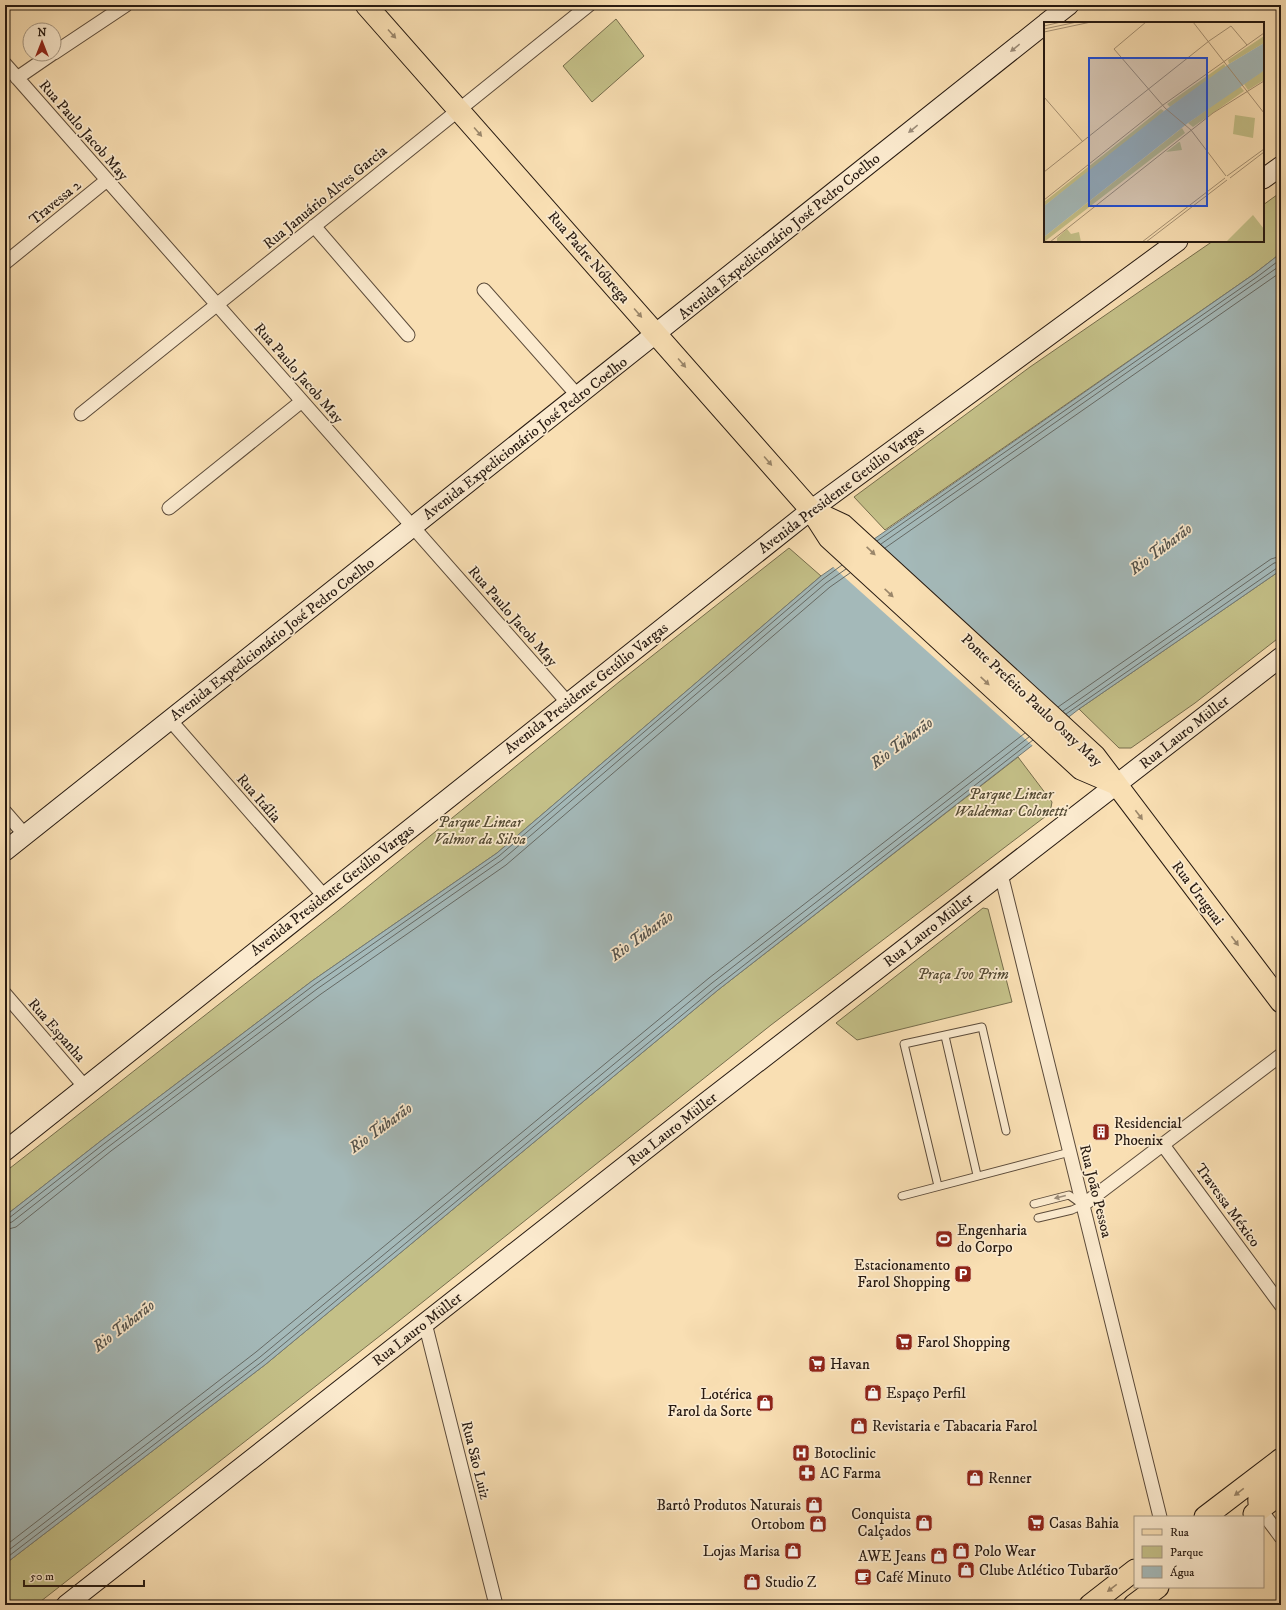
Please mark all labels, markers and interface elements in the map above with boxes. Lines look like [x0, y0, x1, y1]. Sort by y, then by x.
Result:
north arrow [22, 22, 62, 62]
inset map [1044, 22, 1264, 242]
text: N [37, 26, 47, 40]
one-way arrow [388, 29, 397, 39]
one-way arrow [1009, 44, 1020, 53]
street label: Rua Paulo Jacob May [35, 76, 133, 185]
one-way arrow [907, 125, 918, 134]
one-way arrow [474, 126, 483, 137]
street label: Rua Januário Alves Garcia [259, 141, 392, 253]
street label: Avenida Expedicionário José Pedro Coelho [674, 149, 884, 324]
street label: Travessa 2 [25, 175, 86, 229]
street label: Rua Padre Nóbrega [543, 207, 634, 308]
one-way arrow [633, 309, 642, 318]
street label: Rua Paulo Jacob May [250, 319, 348, 428]
street label: Avenida Expedicionário José Pedro Coelho [419, 353, 631, 524]
one-way arrow [677, 358, 686, 368]
street label: Avenida Presidente Getúlio Vargas [755, 421, 928, 558]
one-way arrow [763, 456, 772, 466]
water label: Rio Tubarão [1124, 519, 1196, 580]
one-way arrow [867, 546, 876, 555]
street label: Avenida Expedicionário José Pedro Coelho [166, 554, 378, 725]
street label: Rua Paulo Jacob May [464, 562, 562, 671]
one-way arrow [884, 588, 894, 597]
street label: Avenida Presidente Getúlio Vargas [501, 619, 672, 758]
street label: Ponte Prefeito Paulo Osny May [957, 630, 1107, 771]
one-way arrow [980, 676, 990, 685]
street label: Rua Lauro Müller [1136, 691, 1233, 773]
water label: Rio Tubarão [865, 713, 937, 774]
street label: Rua Itália [232, 770, 285, 827]
park label: Parque Linear Waldemar Colonetti [954, 785, 1069, 821]
one-way arrow [1135, 810, 1144, 821]
park label: Parque Linear Valmor da Silva [434, 813, 526, 849]
street label: Avenida Presidente Getúlio Vargas [247, 821, 418, 960]
street label: Rua Uruguai [1167, 857, 1228, 929]
street label: Rua Lauro Müller [880, 889, 977, 971]
water label: Rio Tubarão [605, 906, 677, 966]
one-way arrow [1231, 936, 1239, 947]
park label: Praça Ivo Prim [917, 965, 1009, 984]
street label: Rua Espanha [24, 995, 90, 1067]
street label: Rua Lauro Müller [624, 1088, 721, 1170]
water label: Rio Tubarão [344, 1098, 416, 1158]
place label: Residencial Phoenix [1114, 1114, 1182, 1150]
building icon: Residencial Phoenix [1091, 1122, 1111, 1142]
street label: Rua João Pessoa [1075, 1143, 1116, 1240]
street label: Travessa México [1191, 1160, 1264, 1251]
one-way arrow [1054, 1195, 1066, 1201]
place label: Engenharia do Corpo [957, 1221, 1027, 1257]
sports icon: Engenharia do Corpo [934, 1229, 954, 1249]
place label: Estacionamento Farol Shopping [854, 1256, 951, 1292]
parking icon: Estacionamento Farol Shopping [953, 1264, 973, 1284]
street label: Rua Lauro Müller [369, 1288, 466, 1370]
water label: Rio Tubarão [88, 1295, 159, 1357]
supermarket icon: Farol Shopping [894, 1332, 914, 1352]
place label: Farol Shopping [917, 1333, 1010, 1352]
supermarket icon: Havan [807, 1354, 827, 1374]
place label: Havan [830, 1355, 870, 1374]
shop icon: Espaço Perfil [863, 1383, 883, 1403]
place label: Espaço Perfil [886, 1384, 966, 1403]
place label: Lotérica Farol da Sorte [668, 1385, 753, 1421]
shop icon: Lotérica Farol da Sorte [755, 1393, 775, 1413]
shop icon: Revistaria e Tabacaria Farol [849, 1416, 869, 1436]
place label: Revistaria e Tabacaria Farol [872, 1417, 1038, 1436]
street label: Rua São Luiz [457, 1419, 495, 1502]
hospital icon: Botoclinic [791, 1443, 811, 1463]
place label: Botoclinic [814, 1444, 876, 1463]
pharmacy icon: AC Farma [797, 1463, 817, 1483]
place label: AC Farma [820, 1464, 882, 1483]
shop icon: Renner [965, 1468, 985, 1488]
place label: Renner [988, 1469, 1032, 1488]
one-way arrow [1233, 1487, 1244, 1496]
shop icon: Bartô Produtos Naturais [804, 1495, 824, 1515]
place label: Bartô Produtos Naturais [656, 1496, 801, 1515]
place label: Conquista Calçados [851, 1505, 912, 1541]
shop icon: Conquista Calçados [914, 1513, 934, 1533]
supermarket icon: Casas Bahia [1026, 1513, 1046, 1533]
shop icon: Ortobom [808, 1514, 828, 1534]
place label: Casas Bahia [1049, 1514, 1120, 1533]
place label: Ortobom [751, 1515, 805, 1534]
legend [1134, 1516, 1264, 1588]
text: Rua [1170, 1525, 1190, 1540]
shop icon: Lojas Marisa [783, 1541, 803, 1561]
shop icon: Polo Wear [951, 1541, 971, 1561]
place label: Lojas Marisa [703, 1542, 781, 1561]
place label: Polo Wear [974, 1542, 1036, 1561]
text: Parque [1170, 1545, 1203, 1560]
shop icon: AWE Jeans [929, 1546, 949, 1566]
place label: AWE Jeans [858, 1547, 926, 1566]
shop icon: Clube Atlético Tubarão [956, 1560, 976, 1580]
place label: Clube Atlético Tubarão [979, 1561, 1118, 1580]
scale bar [24, 1562, 144, 1588]
text: Água [1170, 1565, 1195, 1580]
cafe icon: Café Minuto [853, 1567, 873, 1587]
place label: Café Minuto [876, 1568, 951, 1587]
text: 50 m [30, 1569, 54, 1584]
shop icon: Studio Z [742, 1572, 762, 1592]
place label: Studio Z [765, 1573, 817, 1592]
one-way arrow [1107, 1583, 1118, 1592]

